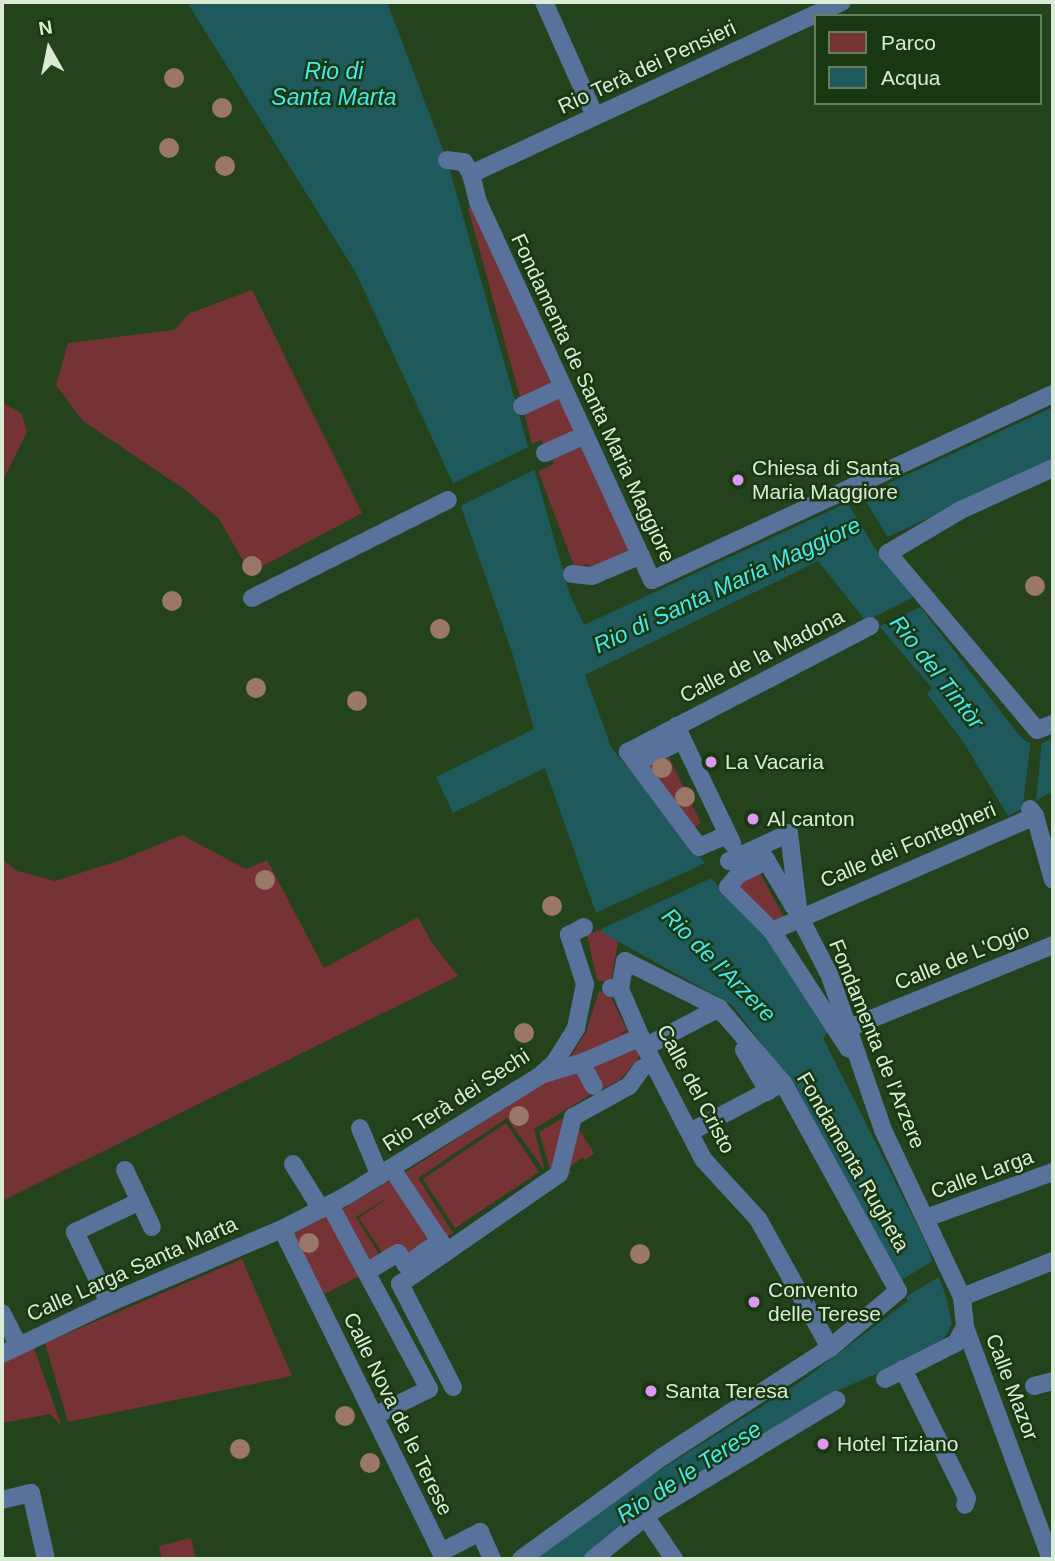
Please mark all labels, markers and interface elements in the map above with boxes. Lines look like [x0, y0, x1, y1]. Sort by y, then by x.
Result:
north arrow [14, 14, 84, 84]
legend [814, 14, 1041, 105]
street label: Rio Terà dei Pensieri [554, 15, 740, 119]
text: N [37, 16, 54, 39]
text: Parco [881, 31, 936, 54]
water label: Rio di Santa Marta [271, 57, 397, 111]
text: Acqua [881, 66, 941, 89]
street label: Fondamenta de Santa Maria Maggiore [506, 230, 680, 566]
place label: Chiesa di Santa Maria Maggiore [752, 455, 900, 505]
marker: Chiesa di Santa Maria Maggiore [730, 472, 746, 488]
water label: Rio di Santa Maria Maggiore [589, 511, 865, 659]
street label: Calle de la Madona [676, 604, 848, 708]
water label: Rio del Tintòr [884, 610, 990, 734]
place label: La Vacaria [725, 749, 824, 775]
marker: La Vacaria [703, 754, 719, 770]
street label: Calle dei Fontegheri [817, 797, 999, 893]
place label: Al canton [767, 806, 855, 832]
marker: Al canton [745, 811, 761, 827]
water label: Rio de l'Arzere [656, 902, 782, 1028]
street label: Calle de L'Ogio [891, 919, 1033, 995]
street label: Fondamenta de l'Arzere [823, 936, 931, 1152]
street label: Calle del Cristo [651, 1020, 741, 1158]
street label: Rio Terà dei Sechi [378, 1043, 534, 1157]
street label: Fondamenta Rugheta [791, 1068, 915, 1256]
street label: Calle Larga [927, 1144, 1037, 1204]
street label: Calle Larga Santa Marta [23, 1211, 241, 1327]
place label: Convento delle Terese [768, 1277, 881, 1327]
marker: Convento delle Terese [746, 1294, 762, 1310]
street label: Calle Nova de le Terese [338, 1308, 458, 1520]
street label: Calle Mazor [980, 1330, 1044, 1444]
place label: Santa Teresa [665, 1378, 789, 1404]
marker: Santa Teresa [643, 1383, 659, 1399]
water label: Rio de le Terese [612, 1415, 766, 1529]
place label: Hotel Tiziano [837, 1431, 959, 1457]
marker: Hotel Tiziano [815, 1436, 831, 1452]

